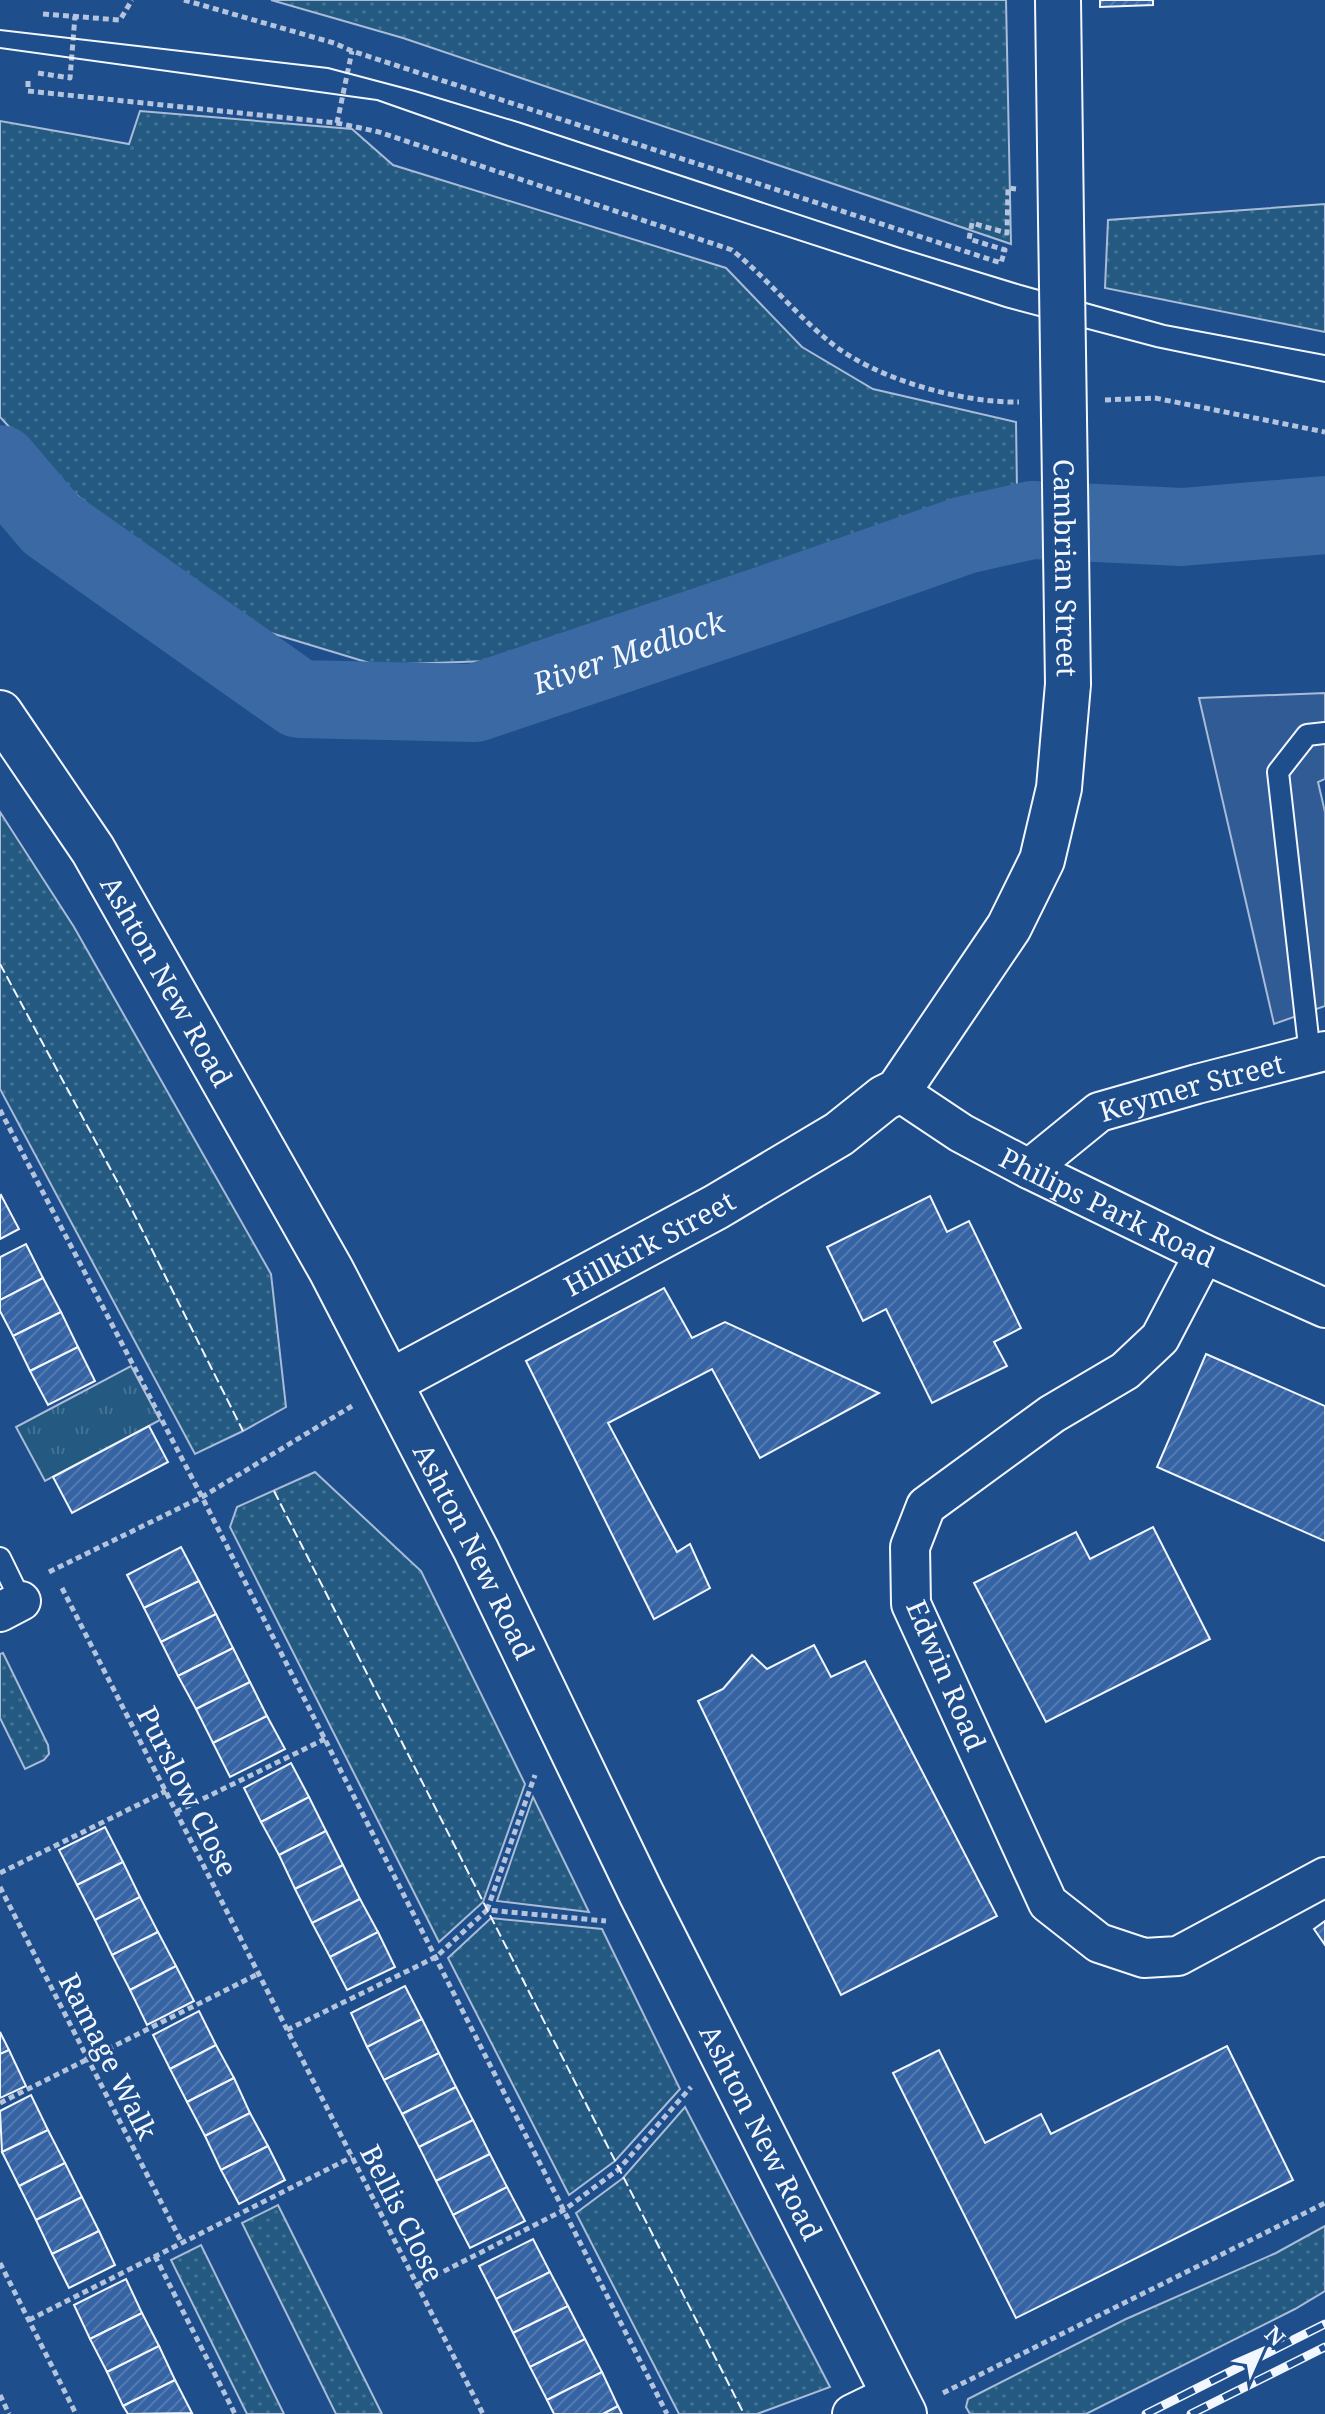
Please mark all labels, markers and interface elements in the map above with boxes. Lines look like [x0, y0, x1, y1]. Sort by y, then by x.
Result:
street label: Cambrian Street [1046, 459, 1087, 677]
water label: River Medlock [526, 600, 731, 703]
street label: Ashton New Road [92, 868, 242, 1093]
street label: Keymer Street [1095, 1043, 1288, 1130]
street label: Philips Park Road [993, 1138, 1221, 1276]
street label: Hillkirk Street [557, 1181, 742, 1304]
street label: Ashton New Road [405, 1436, 545, 1665]
street label: Edwin Road [898, 1594, 996, 1756]
street label: Purslow Close [129, 1699, 247, 1883]
street label: Ramage Walk [51, 1966, 167, 2146]
street label: Ashton New Road [691, 2018, 832, 2246]
street label: Bellis Close [352, 2138, 454, 2288]
north arrow [1221, 2310, 1301, 2390]
text: N [1259, 2318, 1293, 2352]

